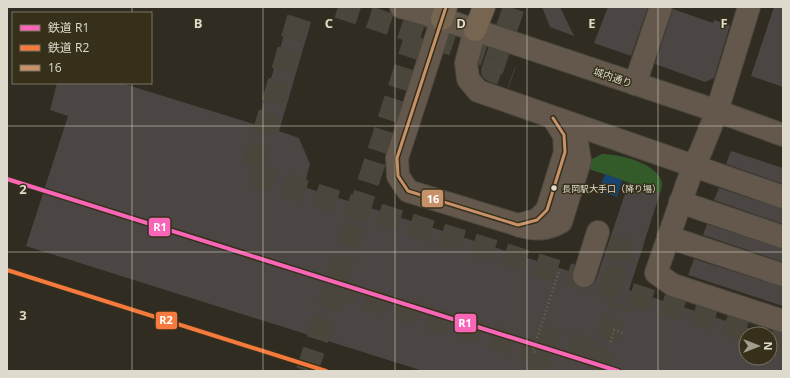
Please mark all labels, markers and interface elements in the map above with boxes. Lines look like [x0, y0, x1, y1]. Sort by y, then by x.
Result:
legend [12, 12, 152, 84]
text: B [194, 14, 203, 32]
text: C [325, 14, 333, 32]
text: D [456, 14, 466, 32]
text: E [588, 14, 596, 32]
text: F [720, 14, 728, 32]
text: 鉄道 R1 [48, 19, 89, 36]
text: 鉄道 R2 [48, 39, 90, 56]
text: 16 [48, 59, 62, 76]
street label: 城内通り [592, 64, 634, 90]
text: 2 [19, 180, 27, 198]
place label: 長岡駅大手口（降り場） [562, 182, 661, 195]
marker: 長岡駅大手口（降り場） [549, 183, 559, 193]
line badge: 16 [421, 189, 444, 208]
text: 16 [427, 191, 439, 206]
line badge: R1 [148, 217, 171, 237]
text: R1 [153, 219, 167, 234]
text: 3 [19, 306, 27, 324]
line badge: R2 [155, 311, 178, 330]
text: R2 [159, 312, 173, 327]
line badge: R1 [454, 313, 477, 333]
text: R1 [458, 315, 472, 330]
north arrow [738, 326, 778, 366]
text: N [761, 342, 776, 350]

